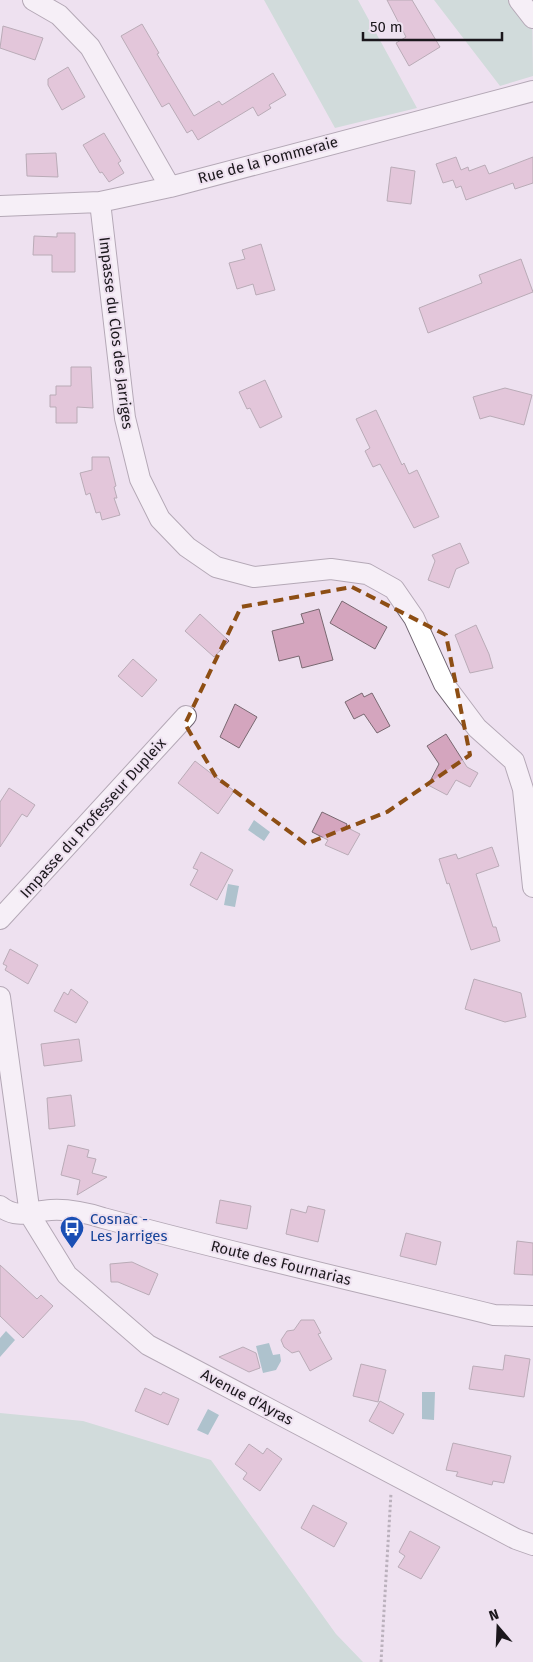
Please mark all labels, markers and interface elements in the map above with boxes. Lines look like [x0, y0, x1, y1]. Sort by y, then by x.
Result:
scale bar [363, 10, 502, 42]
text: 50 m [370, 18, 403, 36]
street label: Rue de la Pommeraie [196, 133, 340, 187]
street label: Impasse du Clos des Jarriges [95, 236, 137, 430]
street label: Impasse du Professeur Dupleix [16, 734, 170, 902]
place label: Cosnac - Les Jarriges [90, 1210, 168, 1245]
bus stop icon: Cosnac - Les Jarriges [59, 1215, 85, 1249]
street label: Route des Fournarias [209, 1237, 353, 1289]
street label: Avenue d'Ayras [198, 1365, 296, 1429]
north arrow [473, 1602, 523, 1652]
text: N [487, 1606, 501, 1625]

